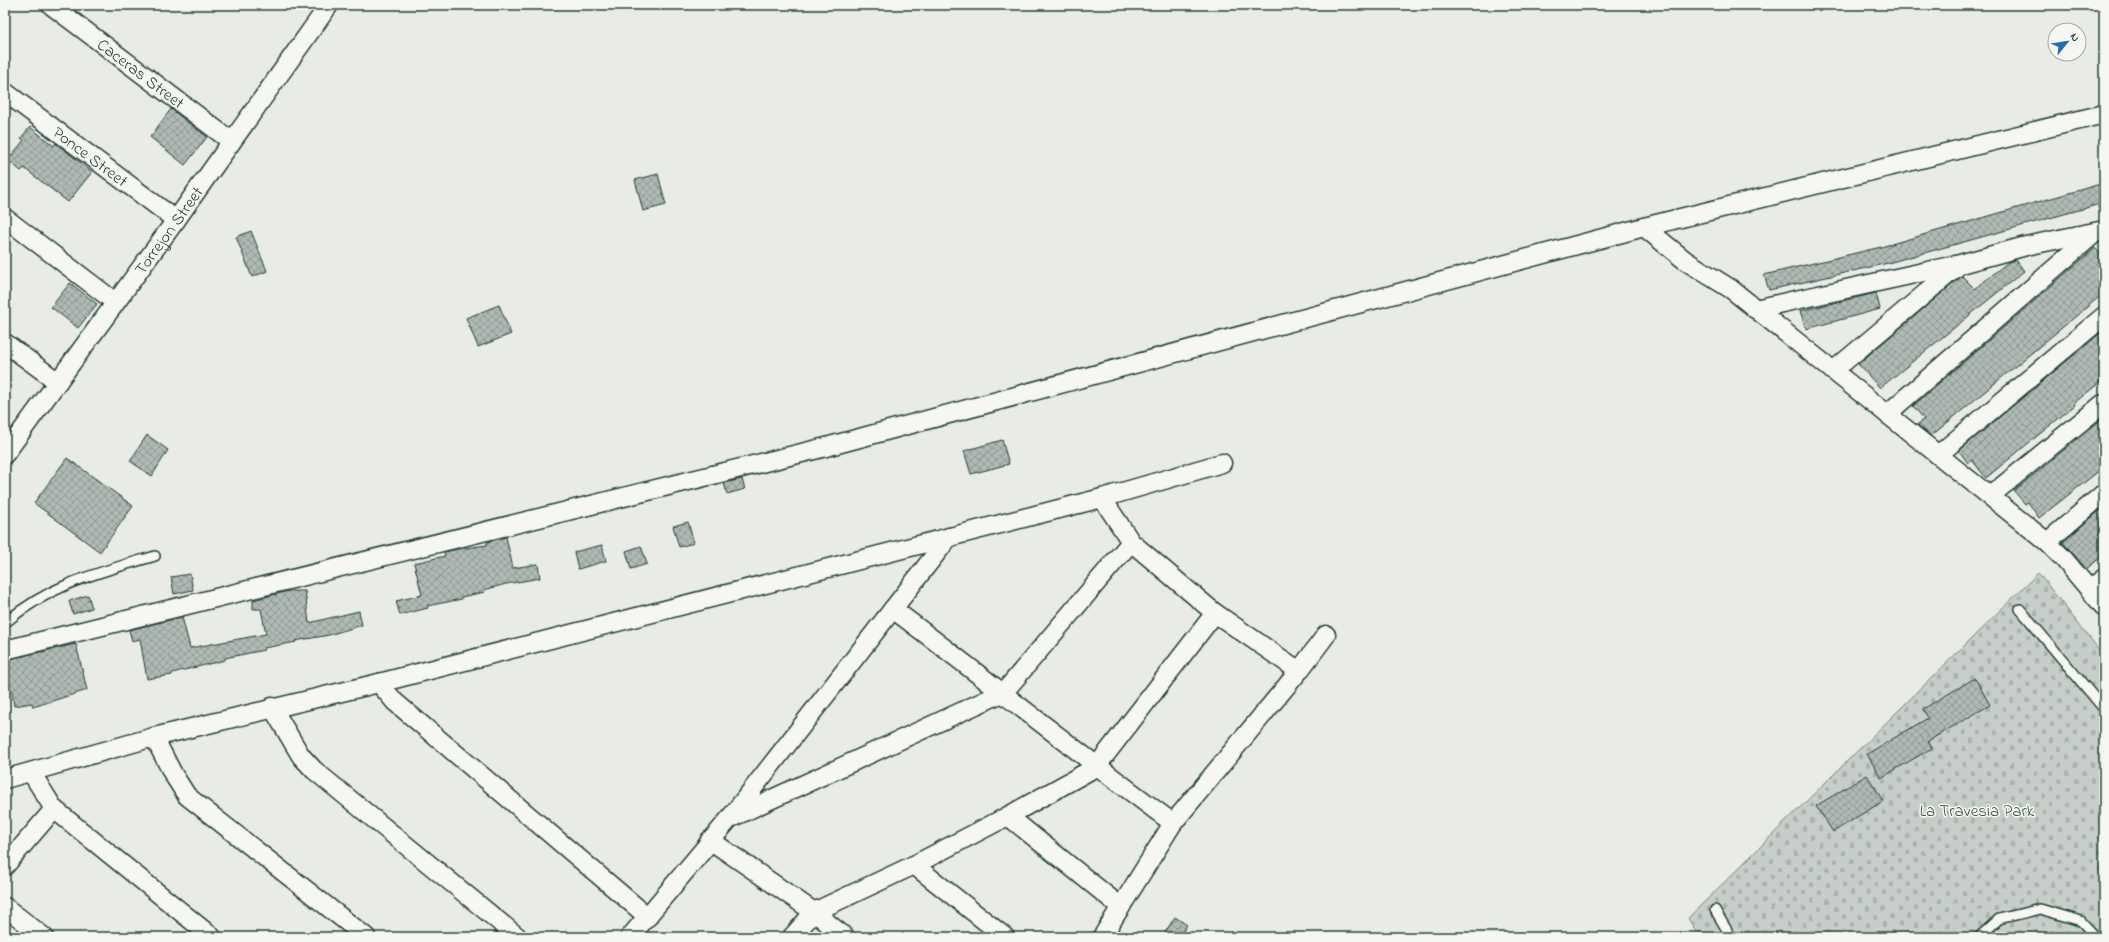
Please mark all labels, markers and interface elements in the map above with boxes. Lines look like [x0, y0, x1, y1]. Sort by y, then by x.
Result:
north arrow [2047, 22, 2087, 62]
text: N [2066, 30, 2084, 45]
street label: Caceras Street [91, 33, 189, 116]
street label: Ponce Street [47, 121, 133, 194]
street label: Torrejon Street [129, 182, 210, 281]
park label: La Travesia Park [1920, 799, 2035, 824]

